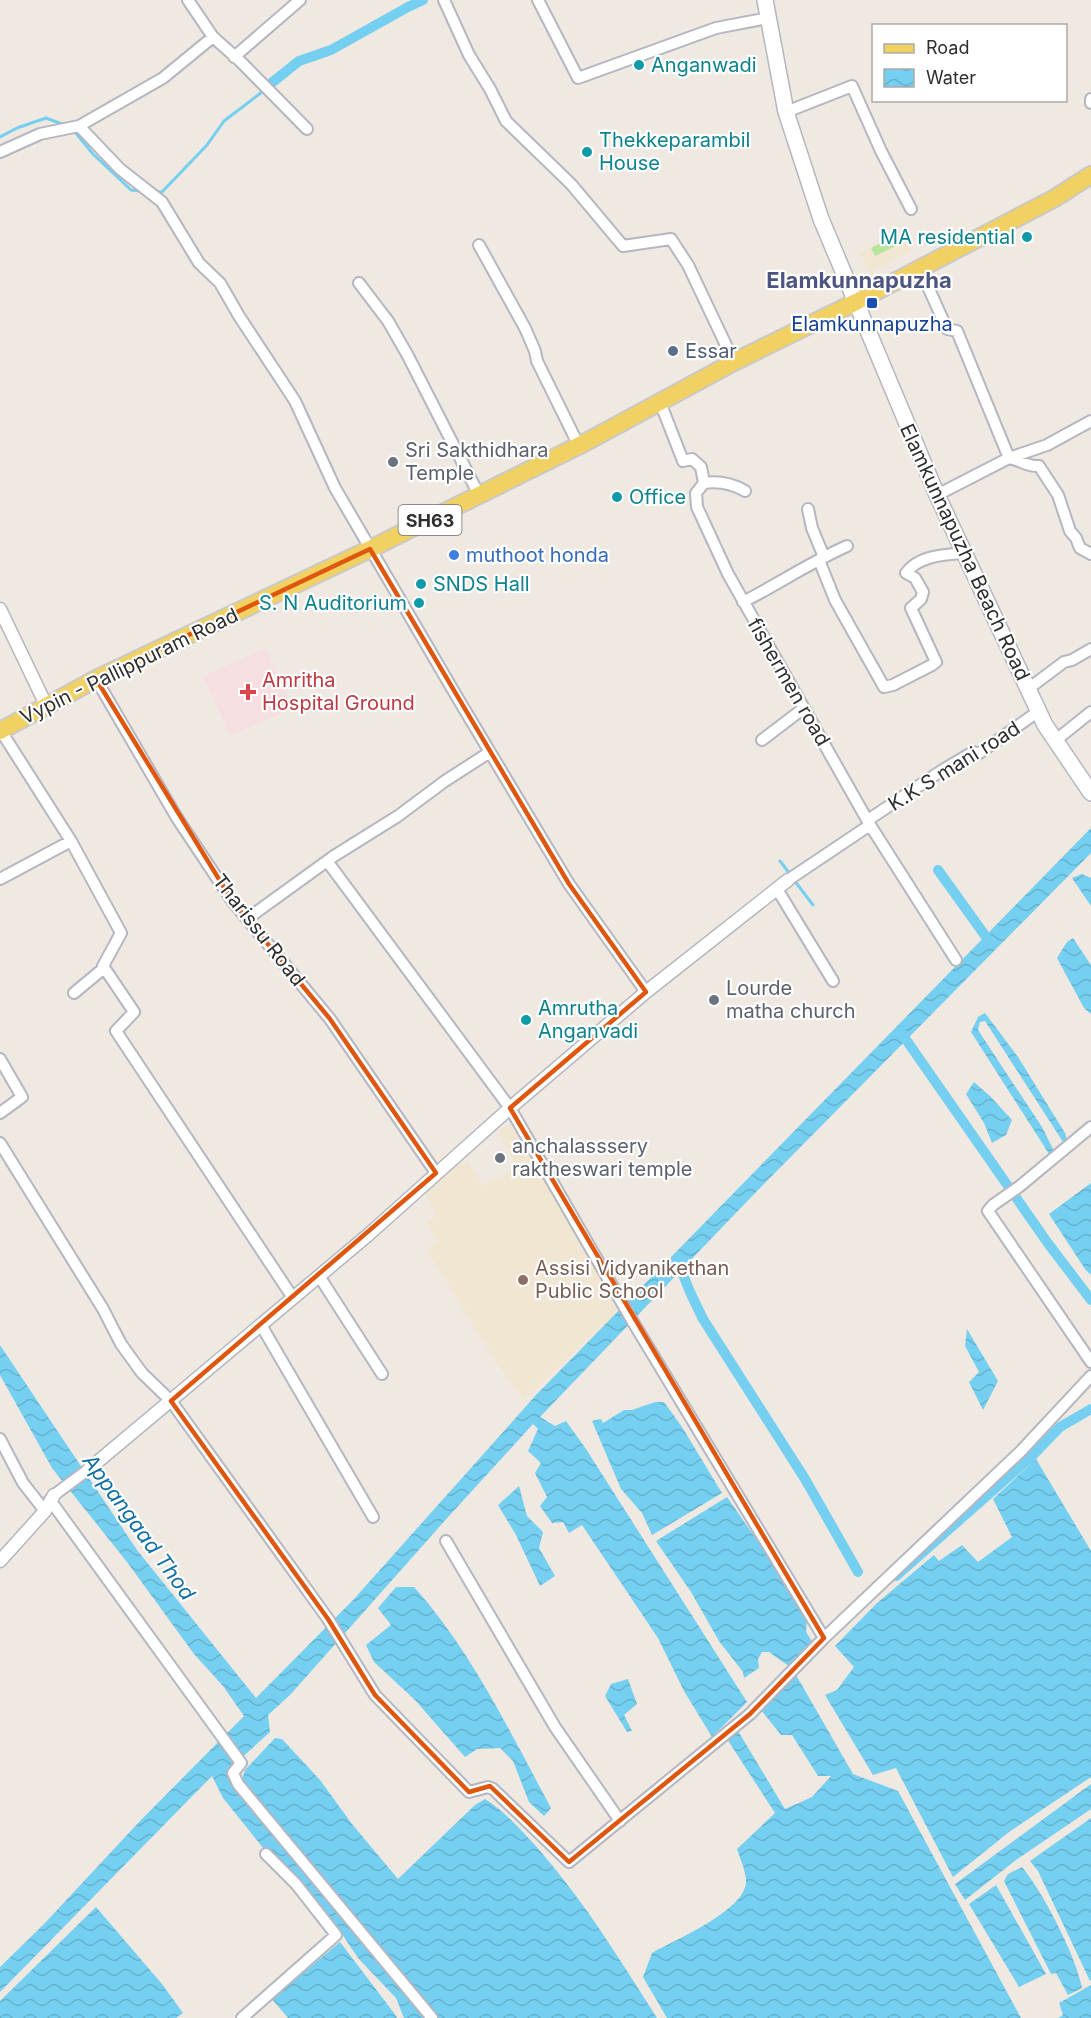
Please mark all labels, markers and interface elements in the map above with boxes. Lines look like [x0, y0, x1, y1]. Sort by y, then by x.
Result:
legend [872, 24, 1067, 102]
text: Road [926, 37, 969, 58]
place label: Anganwadi [651, 53, 757, 77]
marker: Anganwadi [632, 58, 646, 72]
text: Water [926, 67, 976, 88]
place label: Thekkeparambil House [599, 128, 750, 175]
marker: Thekkeparambil House [580, 145, 594, 159]
place label: MA residential [880, 225, 1015, 249]
marker: MA residential [1020, 230, 1034, 244]
district label: Elamkunnapuzha [766, 267, 952, 293]
marker: Elamkunnapuzha [865, 296, 879, 310]
place label: Elamkunnapuzha [791, 312, 953, 336]
place label: Essar [685, 339, 737, 363]
marker: Essar [666, 344, 680, 358]
street label: Elamkunnapuzha Beach Road [895, 420, 1035, 684]
place label: Sri Sakthidhara Temple [405, 438, 548, 485]
marker: Sri Sakthidhara Temple [386, 455, 400, 469]
place label: Office [629, 485, 686, 509]
marker: Office [610, 490, 624, 504]
road number: SH63 [398, 505, 462, 535]
place label: muthoot honda [466, 543, 609, 567]
marker: muthoot honda [447, 548, 461, 562]
place label: SNDS Hall [433, 572, 530, 596]
marker: SNDS Hall [414, 577, 428, 591]
place label: S. N Auditorium [259, 591, 407, 615]
marker: S. N Auditorium [412, 596, 426, 610]
street label: Vypin - Pallippuram Road [16, 603, 242, 729]
street label: fishermen road [743, 614, 835, 750]
place label: Amritha Hospital Ground [262, 668, 415, 715]
marker: Amritha Hospital Ground [239, 683, 257, 701]
street label: K.K S mani road [884, 716, 1024, 816]
street label: Tharissu Road [208, 869, 310, 991]
place label: Lourde matha church [726, 976, 856, 1023]
marker: Lourde matha church [707, 993, 721, 1007]
place label: Amrutha Anganvadi [538, 996, 638, 1043]
marker: Amrutha Anganvadi [519, 1013, 533, 1027]
place label: anchalasssery raktheswari temple [512, 1134, 693, 1181]
marker: anchalasssery raktheswari temple [493, 1151, 507, 1165]
place label: Assisi Vidyanikethan Public School [535, 1256, 729, 1303]
marker: Assisi Vidyanikethan Public School [516, 1273, 530, 1287]
water label: Appangaad Thod [77, 1448, 200, 1605]

